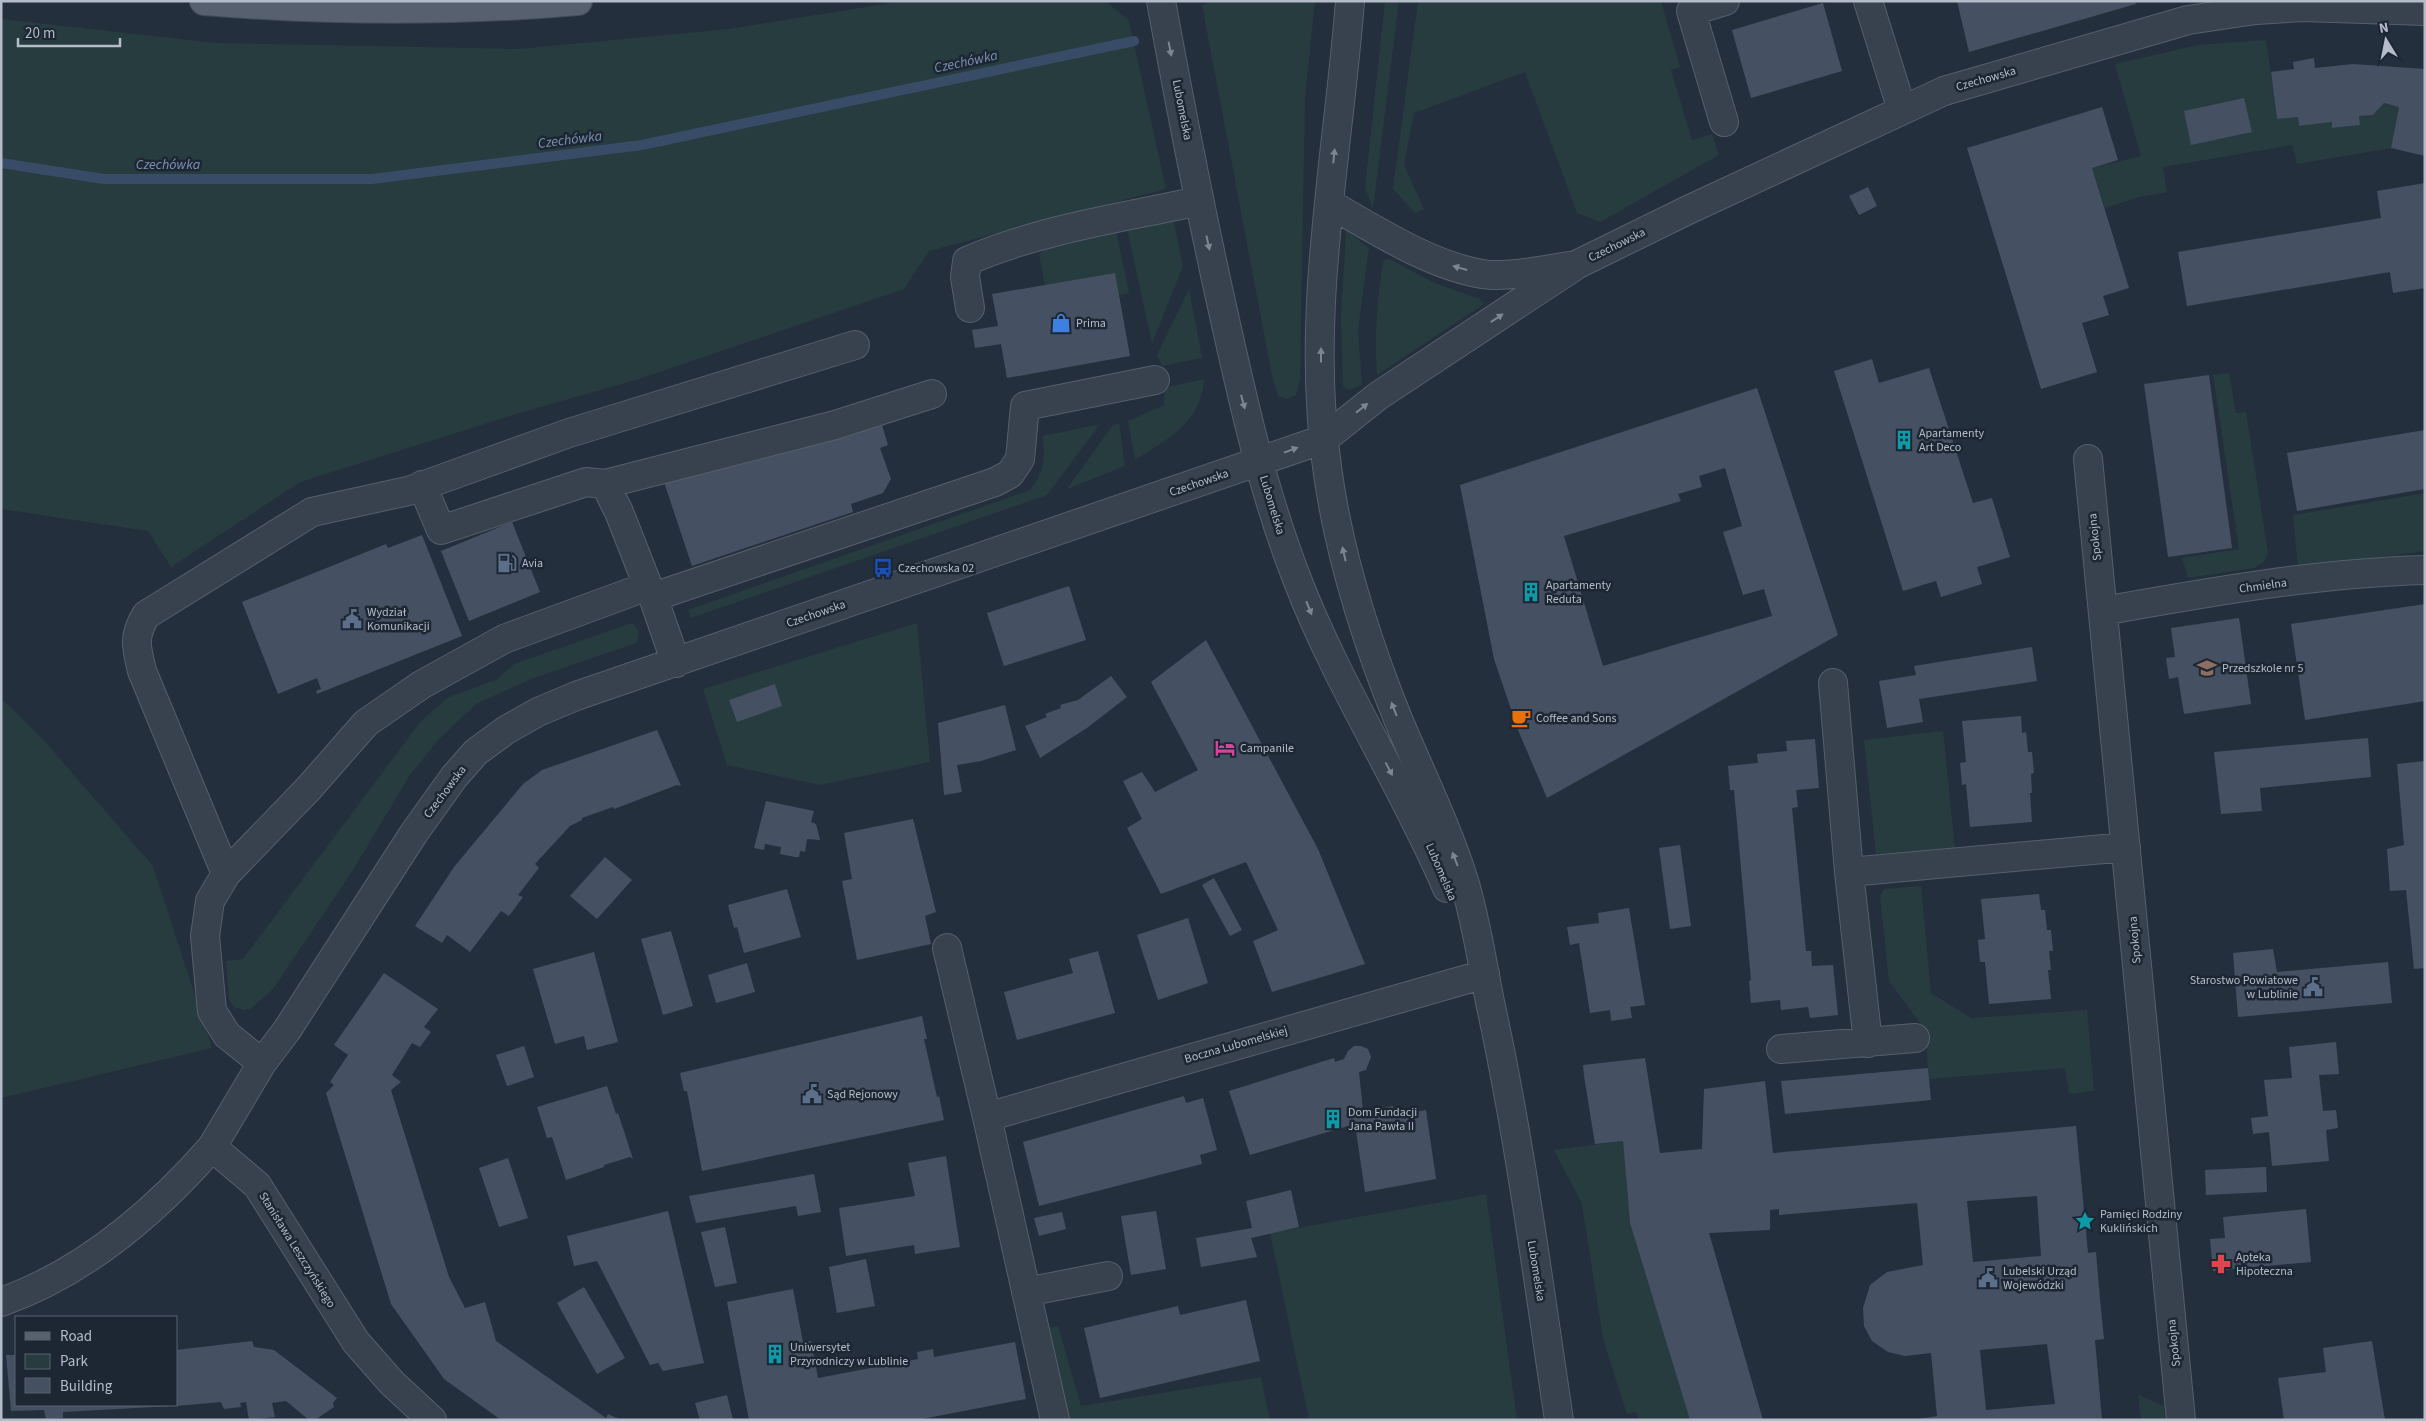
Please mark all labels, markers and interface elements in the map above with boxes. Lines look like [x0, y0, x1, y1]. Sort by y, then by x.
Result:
scale bar [18, 15, 120, 47]
north arrow [2361, 15, 2411, 65]
text: N [2378, 18, 2390, 39]
text: 20 m [25, 23, 55, 44]
one-way arrow [1166, 42, 1174, 57]
water label: Czechówka [932, 45, 1000, 78]
street label: Czechowska [1954, 62, 2018, 96]
street label: Lubomelska [1168, 78, 1196, 142]
water label: Czechówka [537, 126, 604, 154]
one-way arrow [1330, 148, 1338, 164]
water label: Czechówka [136, 155, 201, 175]
street label: Czechowska [1586, 224, 1648, 266]
one-way arrow [1204, 235, 1212, 250]
one-way arrow [1453, 264, 1468, 272]
shop icon: Prima [1050, 312, 1072, 334]
one-way arrow [1490, 313, 1504, 323]
place label: Prima [1076, 315, 1106, 332]
one-way arrow [1317, 347, 1325, 363]
one-way arrow [1239, 394, 1247, 409]
one-way arrow [1355, 403, 1368, 414]
place label: Apartamenty Art Deco [1919, 425, 1985, 456]
building icon: Apartamenty Art Deco [1893, 429, 1915, 451]
one-way arrow [1284, 446, 1299, 453]
street label: Czechowska [1167, 465, 1231, 501]
street label: Lubomelska [1255, 473, 1289, 537]
street label: Spokojna [2084, 513, 2106, 561]
one-way arrow [1340, 547, 1348, 562]
fuel station icon: Avia [496, 552, 518, 574]
place label: Avia [522, 555, 543, 572]
bus stop icon: Czechowska 02 [872, 557, 894, 579]
place label: Czechowska 02 [898, 560, 974, 577]
street label: Chmielna [2238, 574, 2288, 598]
place label: Apartamenty Reduta [1546, 577, 1612, 608]
building icon: Apartamenty Reduta [1520, 581, 1542, 603]
street label: Czechowska [784, 596, 848, 632]
one-way arrow [1305, 601, 1313, 615]
place label: Wydział Komunikacji [367, 604, 430, 635]
public building icon: Wydział Komunikacji [341, 608, 363, 630]
school or university icon: Przedszkole nr 5 [2196, 657, 2218, 679]
place label: Przedszkole nr 5 [2222, 660, 2303, 677]
one-way arrow [1390, 701, 1397, 716]
cafe icon: Coffee and Sons [1510, 707, 1532, 729]
place label: Coffee and Sons [1536, 710, 1617, 727]
hotel icon: Campanile [1214, 737, 1236, 759]
place label: Campanile [1240, 740, 1294, 757]
one-way arrow [1385, 761, 1393, 776]
street label: Czechowska [420, 762, 470, 822]
street label: Lubomelska [1421, 840, 1461, 904]
one-way arrow [1451, 852, 1459, 866]
street label: Spokojna [2124, 916, 2146, 964]
place label: Starostwo Powiatowe w Lublinie [2190, 972, 2298, 1003]
public building icon: Starostwo Powiatowe w Lublinie [2302, 976, 2324, 998]
street label: Boczna Lubomelskiej [1183, 1022, 1289, 1068]
public building icon: Sąd Rejonowy [801, 1083, 823, 1105]
place label: Sąd Rejonowy [827, 1086, 898, 1103]
place label: Dom Fundacji Jana Pawła II [1348, 1104, 1417, 1135]
building icon: Dom Fundacji Jana Pawła II [1322, 1108, 1344, 1130]
street label: Stanisława Leszczyńskiego [254, 1189, 340, 1311]
place label: Pamięci Rodziny Kuklińskich [2100, 1206, 2182, 1237]
place icon: Pamięci Rodziny Kuklińskich [2074, 1210, 2096, 1232]
street label: Lubomelska [1523, 1239, 1549, 1303]
place label: Apteka Hipoteczna [2236, 1249, 2293, 1280]
pharmacy icon: Apteka Hipoteczna [2210, 1253, 2232, 1275]
place label: Lubelski Urząd Wojewódzki [2003, 1263, 2077, 1294]
public building icon: Lubelski Urząd Wojewódzki [1977, 1267, 1999, 1289]
legend [15, 1316, 178, 1406]
street label: Spokojna [2163, 1319, 2185, 1367]
text: Road [60, 1326, 92, 1347]
place label: Uniwersytet Przyrodniczy w Lublinie [790, 1339, 908, 1370]
building icon: Uniwersytet Przyrodniczy w Lublinie [764, 1343, 786, 1365]
text: Park [60, 1351, 89, 1372]
text: Building [60, 1376, 113, 1397]

